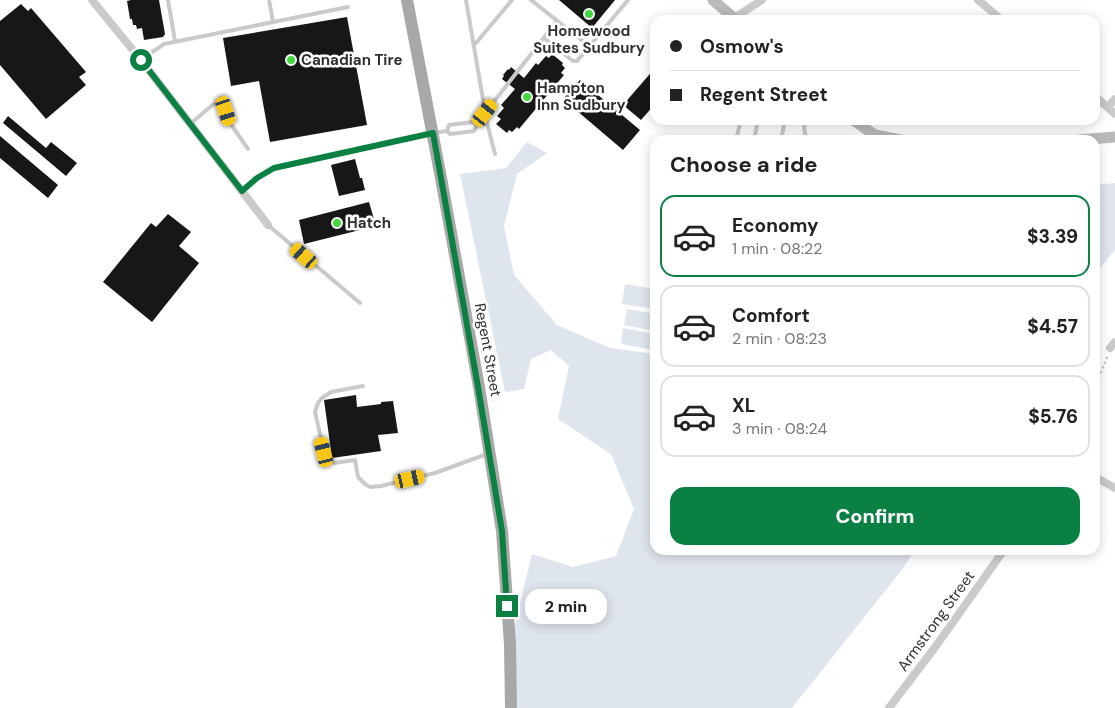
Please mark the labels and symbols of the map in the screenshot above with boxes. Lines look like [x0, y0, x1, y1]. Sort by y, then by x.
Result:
marker: Homewood Suites Sudbury [583, 8, 595, 20]
place label: Homewood Suites Sudbury [533, 21, 645, 58]
route start [130, 49, 152, 71]
place label: Canadian Tire [301, 50, 403, 70]
marker: Canadian Tire [285, 54, 297, 66]
place label: Hampton Inn Sudbury [537, 78, 626, 115]
marker: Hampton Inn Sudbury [521, 91, 533, 103]
car [214, 94, 237, 128]
car [469, 97, 500, 129]
place label: Hatch [347, 213, 391, 233]
marker: Hatch [331, 217, 343, 229]
car [287, 240, 320, 272]
street label: Regent Street [470, 302, 506, 398]
car [313, 436, 334, 468]
car [393, 468, 426, 490]
street label: Armstrong Street [893, 567, 979, 675]
callout: 2 min [524, 588, 607, 624]
route end [496, 595, 518, 617]

